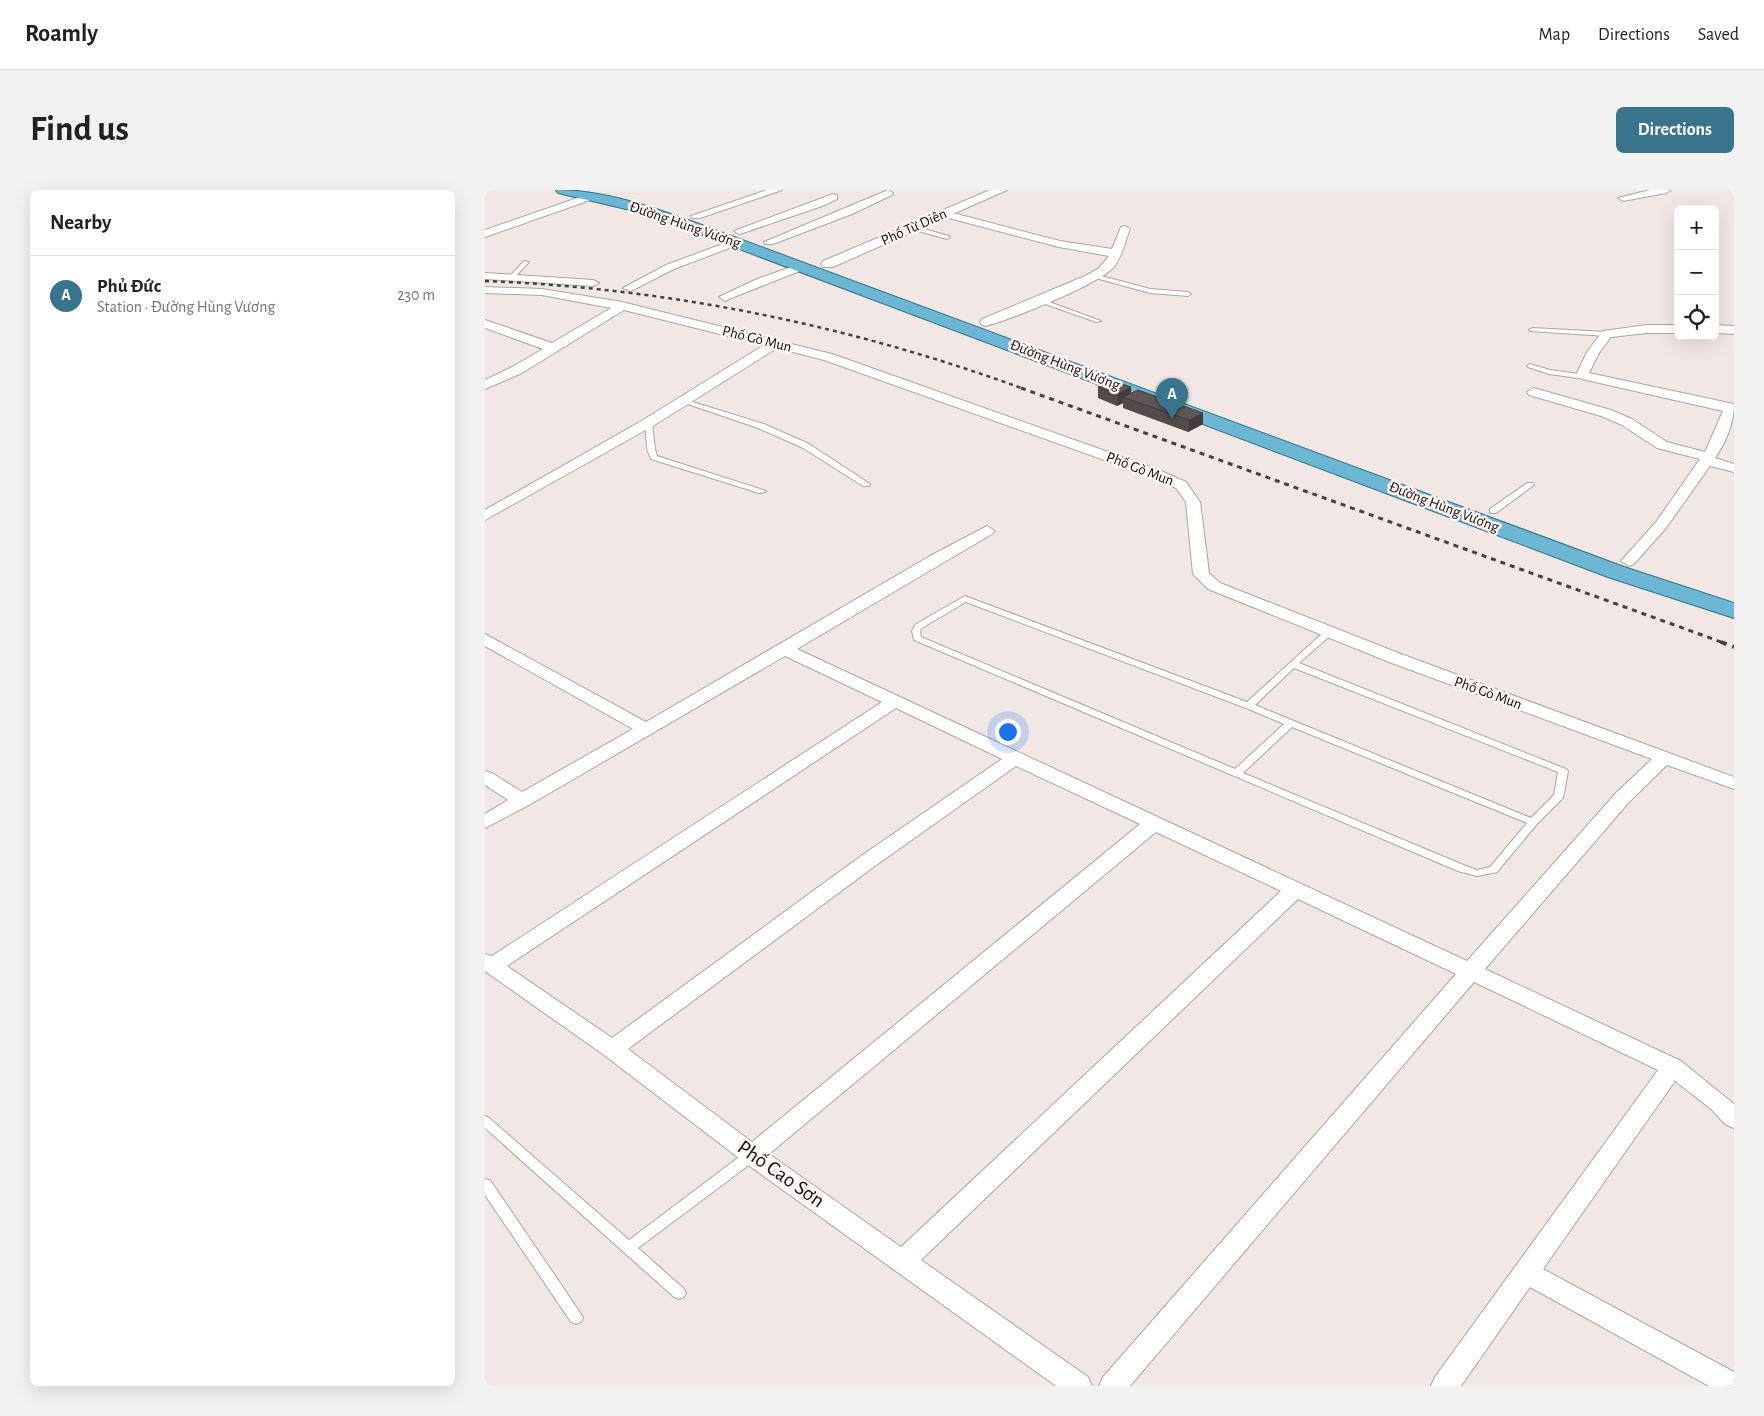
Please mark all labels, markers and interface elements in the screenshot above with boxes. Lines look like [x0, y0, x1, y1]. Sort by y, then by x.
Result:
text: Roamly [25, 22, 98, 46]
text: Map [1539, 26, 1570, 44]
text: Directions [1598, 26, 1670, 44]
text: Saved [1698, 26, 1739, 44]
button: Directions [1616, 107, 1734, 153]
text: Find us [30, 112, 129, 147]
street label: Đường Hùng Vương [627, 199, 743, 251]
map controls [1674, 205, 1719, 340]
button: + [1674, 205, 1719, 250]
street label: Phố Từ Diên [879, 206, 949, 248]
text: Nearby [50, 212, 111, 233]
button: − [1674, 250, 1719, 295]
text: Phủ Đức [97, 277, 161, 296]
text: A [61, 287, 71, 303]
text: 230 m [397, 287, 435, 303]
button: locate [1674, 295, 1719, 340]
text: Station · Đường Hùng Vương [97, 299, 275, 315]
street label: Phố Gò Mun [721, 323, 793, 355]
street label: Đường Hùng Vương [1008, 337, 1123, 393]
pin: A [1156, 378, 1188, 419]
street label: Phố Gò Mun [1104, 449, 1176, 489]
street label: Đường Hùng Vương [1387, 479, 1502, 535]
street label: Phố Gò Mun [1452, 674, 1524, 712]
your location [995, 719, 1021, 745]
street label: Phố Cao Sơn [734, 1136, 828, 1212]

